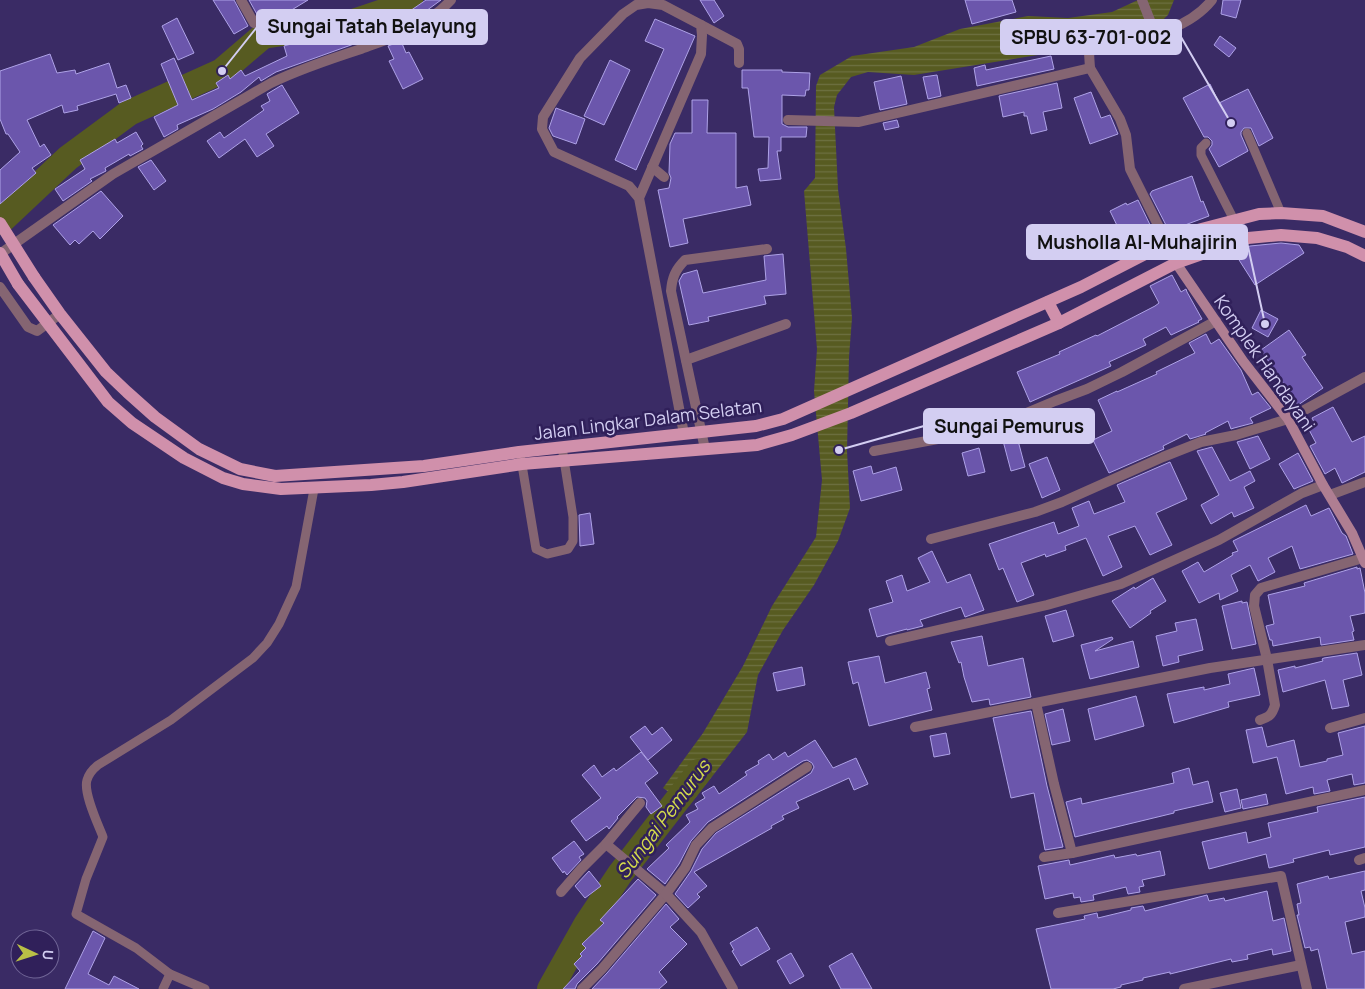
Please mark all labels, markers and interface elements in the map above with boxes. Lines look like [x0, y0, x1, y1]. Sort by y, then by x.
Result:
callout: Sungai Tatah Belayung [257, 10, 487, 44]
text: Sungai Tatah Belayung [267, 13, 477, 39]
callout: SPBU 63-701-002 [1001, 20, 1181, 54]
text: SPBU 63-701-002 [1011, 24, 1171, 50]
callout: Musholla Al-Muhajirin [1027, 225, 1247, 259]
text: Musholla Al-Muhajirin [1037, 229, 1237, 255]
street label: Komplek Handayani [1209, 290, 1321, 436]
street label: Jalan Lingkar Dalam Selatan [533, 393, 763, 445]
callout: Sungai Pemurus [924, 409, 1094, 443]
text: Sungai Pemurus [934, 413, 1084, 439]
water label: Sungai Pemurus [610, 753, 717, 884]
north arrow [10, 929, 60, 979]
text: U [39, 949, 58, 961]

